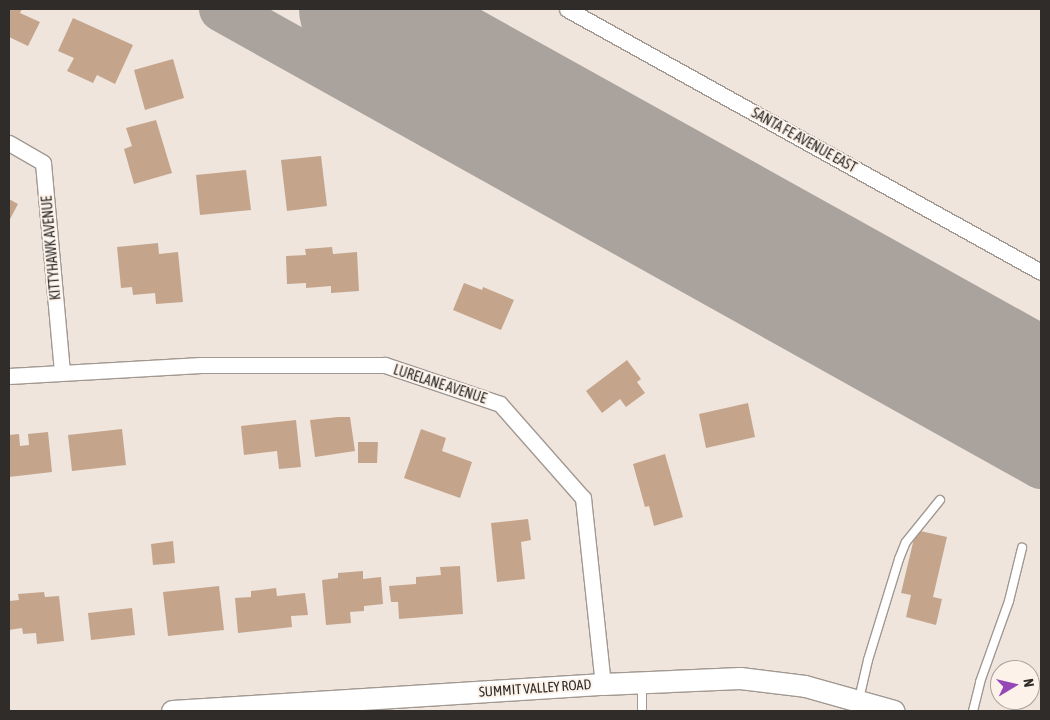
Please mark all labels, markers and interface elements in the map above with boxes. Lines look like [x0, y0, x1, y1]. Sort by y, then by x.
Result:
street label: SANTA FE AVENUE EAST [749, 104, 859, 176]
street label: KITTYHAWK AVENUE [38, 195, 64, 301]
street label: LURELANE AVENUE [391, 361, 489, 407]
north arrow [990, 660, 1040, 710]
street label: SUMMIT VALLEY ROAD [478, 676, 592, 700]
text: N [1020, 677, 1037, 688]

